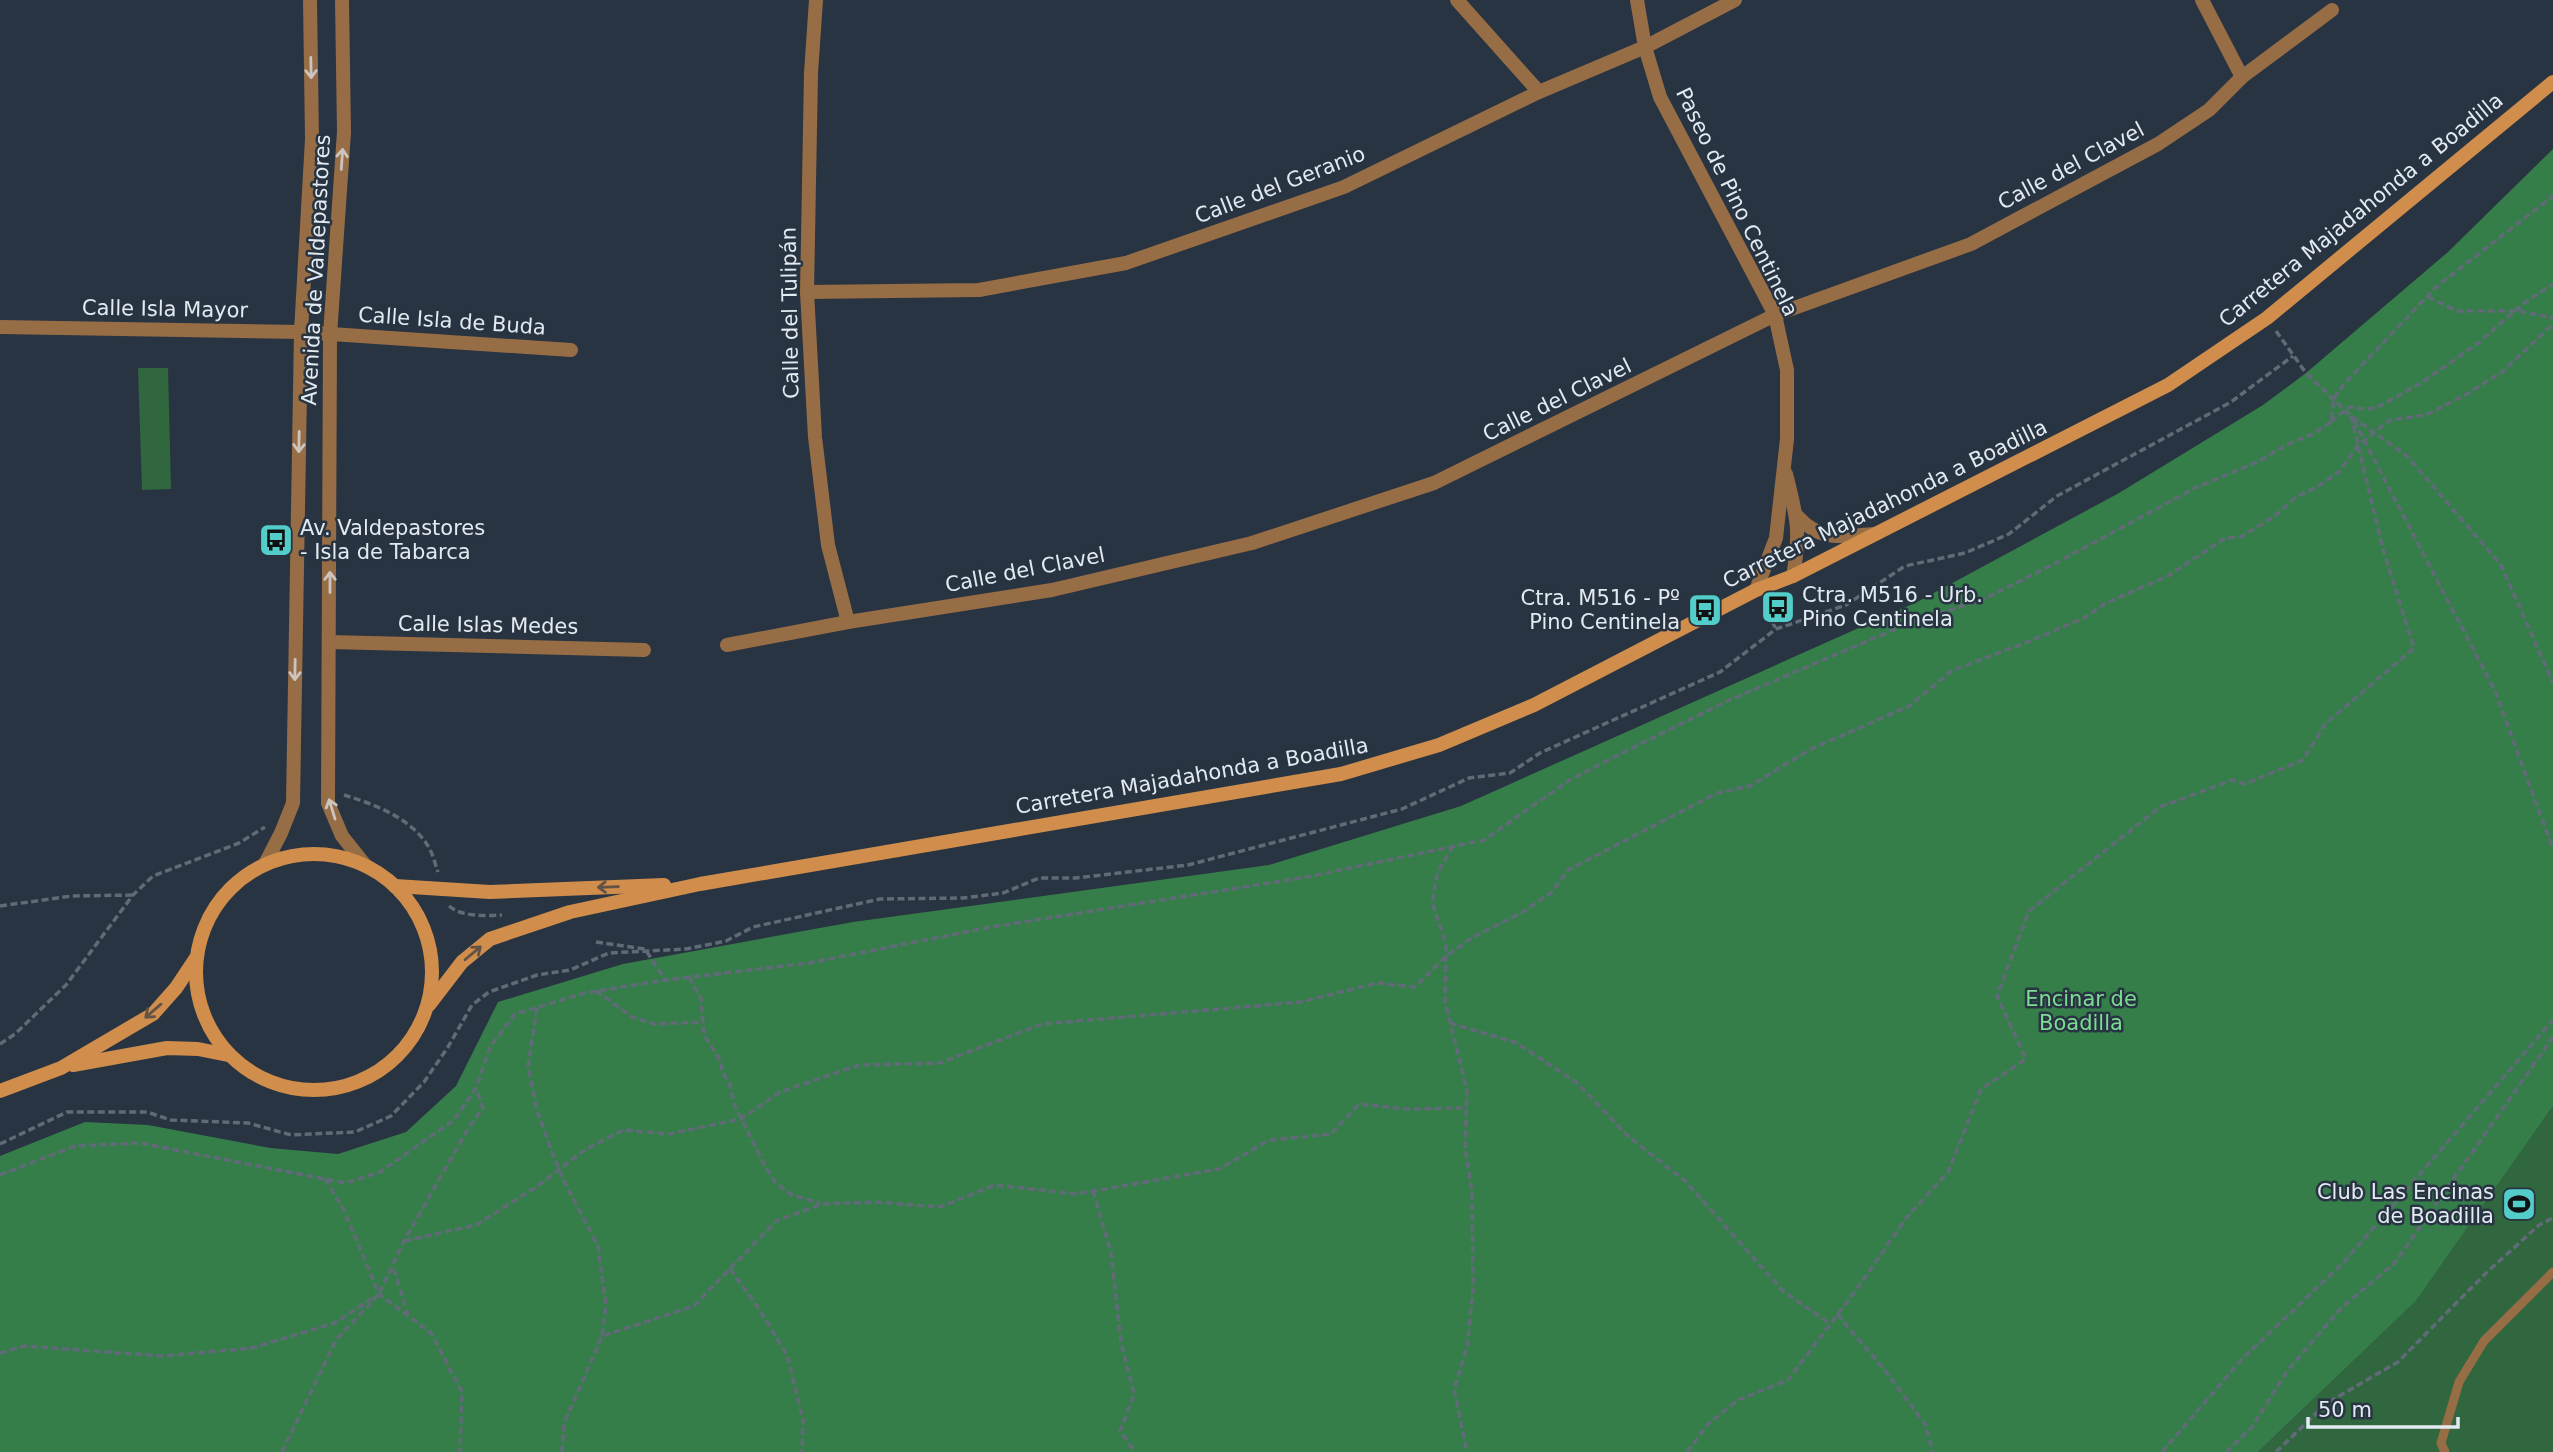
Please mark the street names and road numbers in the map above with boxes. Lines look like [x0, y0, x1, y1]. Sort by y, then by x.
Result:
street label: Paseo de Pino Centinela [1671, 84, 1803, 320]
street label: Carretera Majadahonda a Boadilla [2214, 88, 2508, 332]
street label: Calle del Clavel [1994, 117, 2148, 215]
street label: Avenida de Valdepastores [297, 134, 335, 406]
street label: Calle del Geranio [1192, 141, 1368, 229]
street label: Calle del Tulipán [777, 227, 803, 399]
street label: Calle Isla Mayor [82, 296, 249, 322]
street label: Calle Isla de Buda [357, 302, 547, 340]
street label: Calle del Clavel [1479, 354, 1635, 446]
street label: Carretera Majadahonda a Boadilla [1719, 415, 2051, 593]
street label: Calle del Clavel [943, 543, 1107, 597]
street label: Calle Islas Medes [398, 611, 578, 639]
street label: Carretera Majadahonda a Boadilla [1014, 733, 1370, 819]

